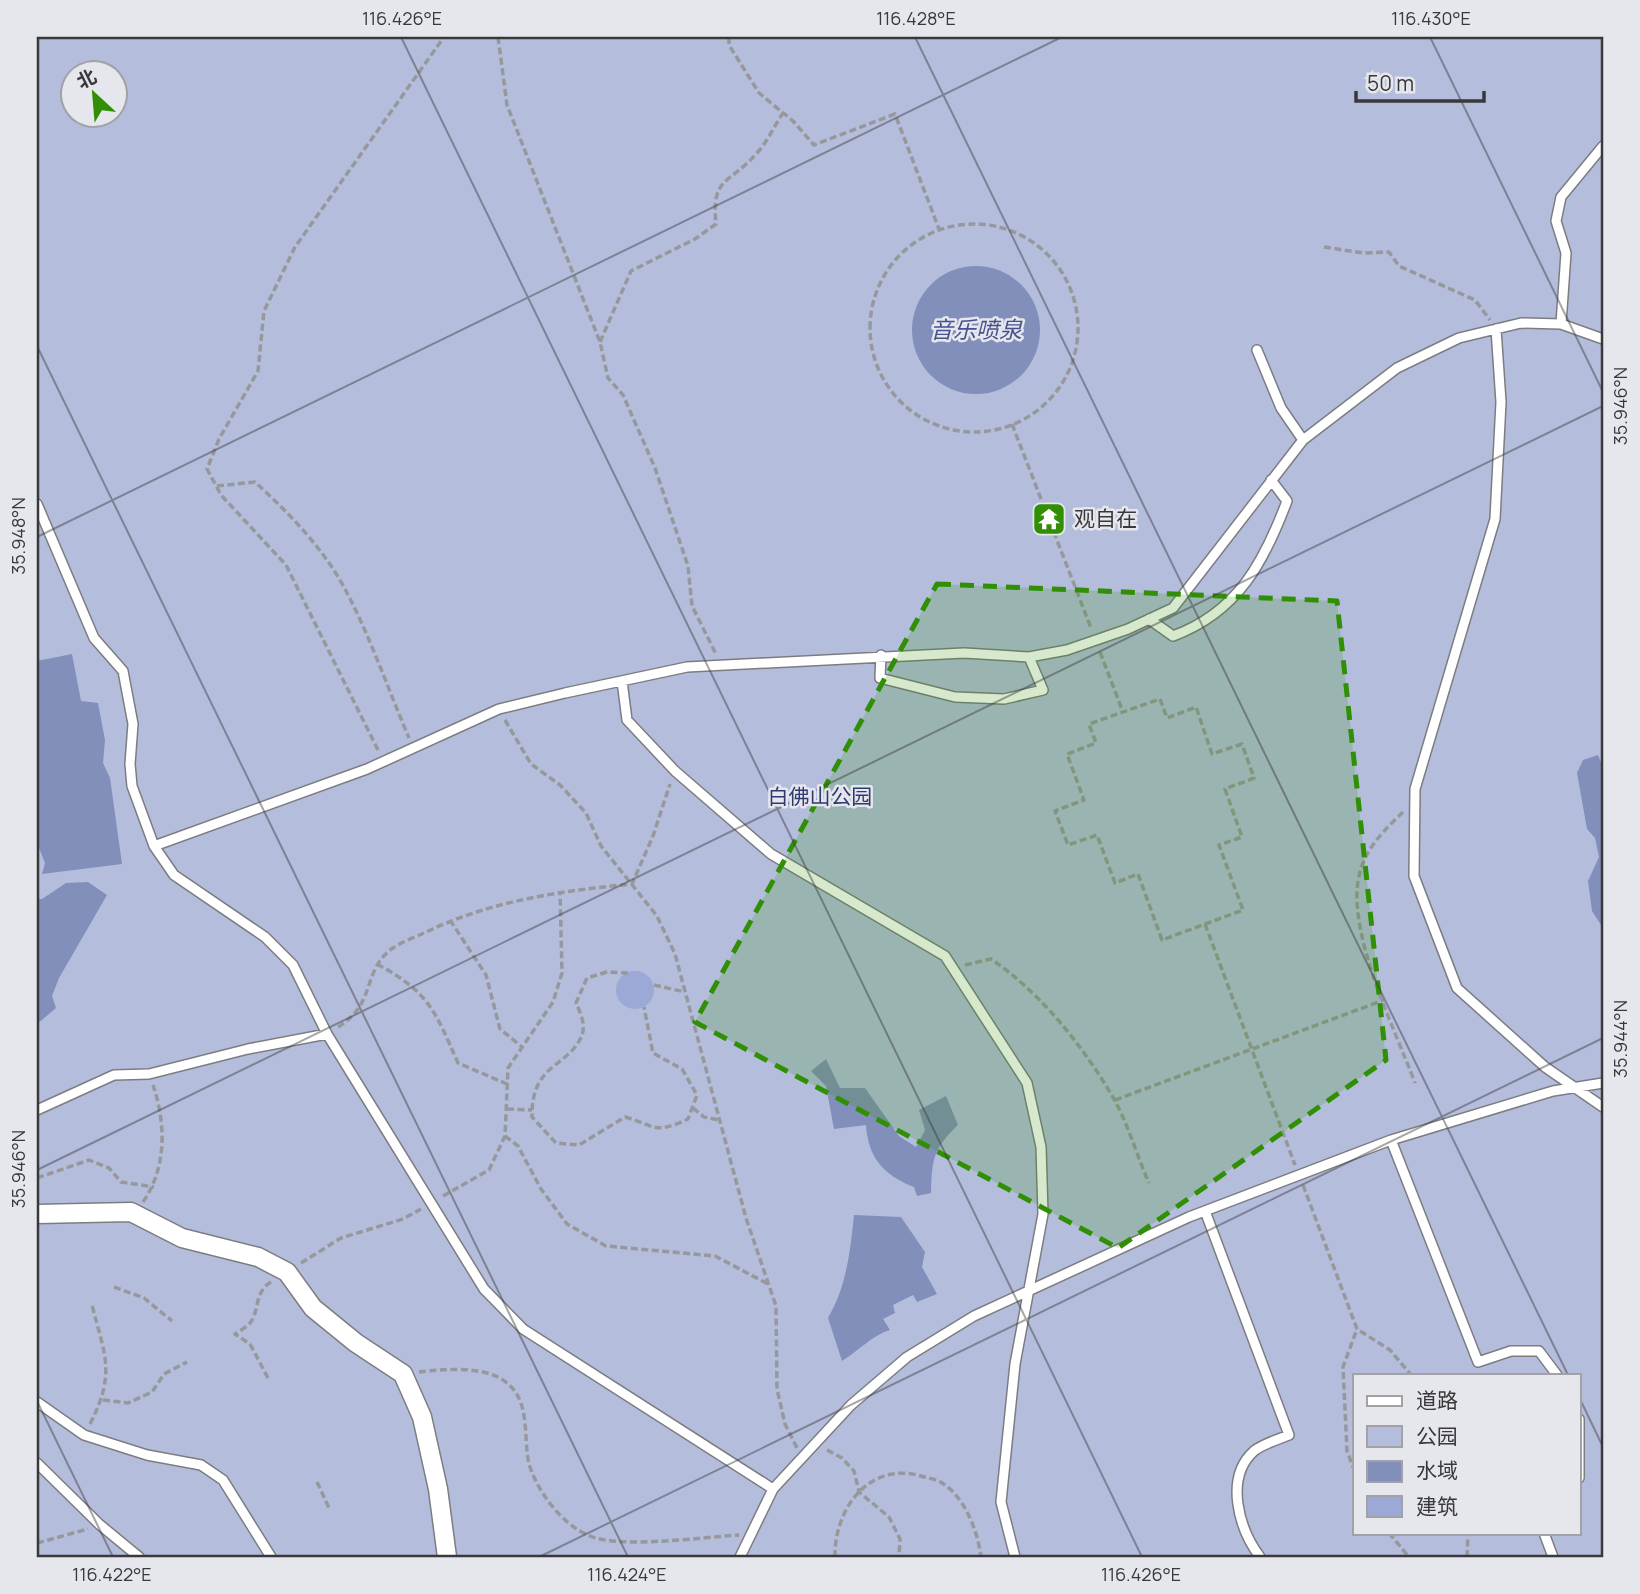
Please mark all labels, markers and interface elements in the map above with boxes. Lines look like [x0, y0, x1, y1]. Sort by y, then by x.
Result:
text: 116.426°E [362, 6, 442, 30]
text: 116.428°E [876, 6, 956, 30]
text: 116.430°E [1391, 6, 1471, 30]
north arrow [60, 60, 130, 130]
scale bar [1356, 60, 1484, 104]
text: 北 [72, 63, 101, 95]
text: 50 m [1367, 69, 1414, 97]
water label: 音乐喷泉 [930, 313, 1023, 345]
text: 35.946°N [1608, 367, 1632, 445]
text: 35.948°N [6, 497, 30, 575]
temple icon: 观自在 [1030, 500, 1068, 538]
place label: 观自在 [1074, 504, 1137, 532]
park label: 白佛山公园 [768, 782, 873, 810]
text: 35.944°N [1608, 1000, 1632, 1078]
text: 35.946°N [6, 1130, 30, 1208]
legend [1353, 1374, 1580, 1534]
text: 道路 [1416, 1386, 1458, 1414]
text: 公园 [1416, 1422, 1458, 1450]
text: 水域 [1416, 1456, 1458, 1484]
text: 建筑 [1416, 1492, 1458, 1520]
text: 116.422°E [72, 1562, 152, 1586]
text: 116.424°E [587, 1562, 667, 1586]
text: 116.426°E [1101, 1562, 1181, 1586]

